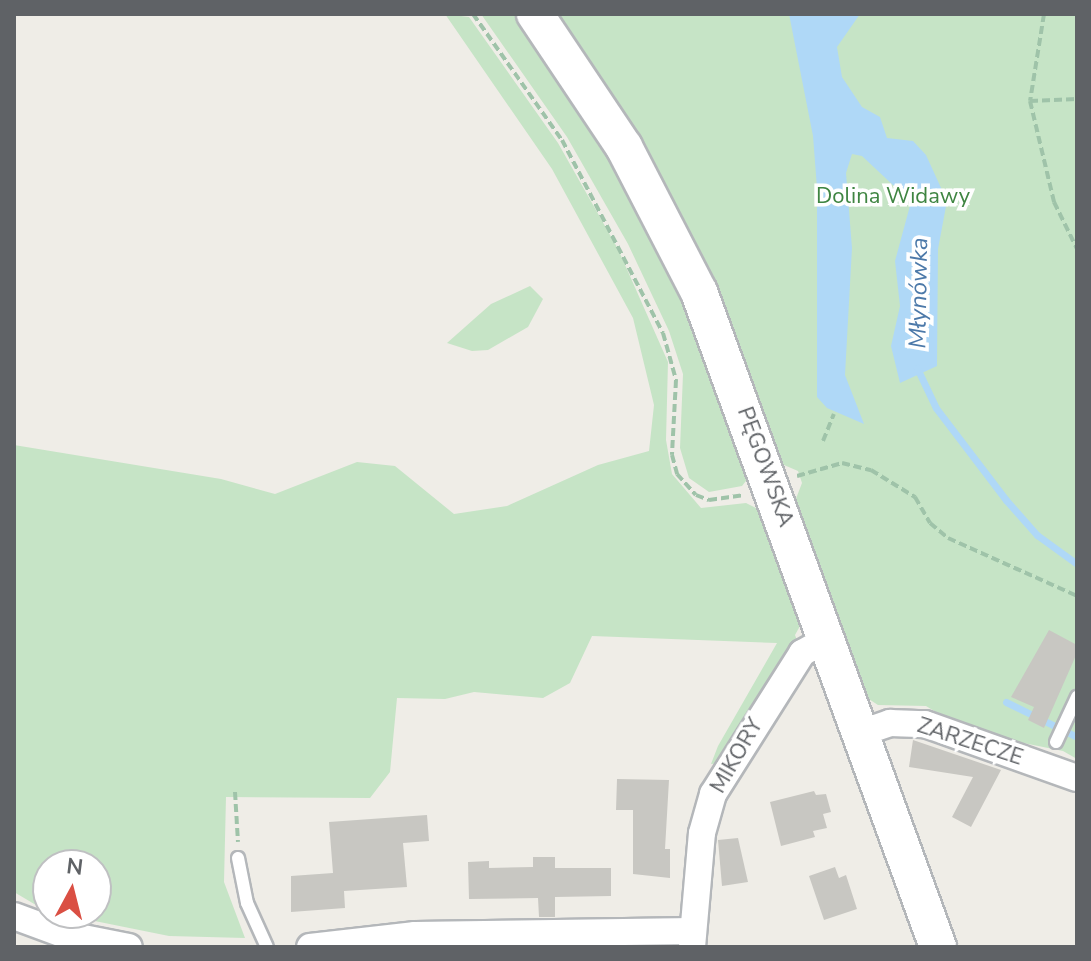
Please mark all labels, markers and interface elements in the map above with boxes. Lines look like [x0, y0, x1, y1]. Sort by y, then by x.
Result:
park label: Dolina Widawy [816, 184, 970, 210]
water label: Młynówka [904, 237, 934, 349]
street label: PĘGOWSKA [731, 403, 799, 531]
street label: ZARZECZE [914, 713, 1026, 771]
street label: MIKORY [705, 714, 769, 798]
north arrow [32, 849, 112, 929]
text: N [65, 851, 85, 883]

